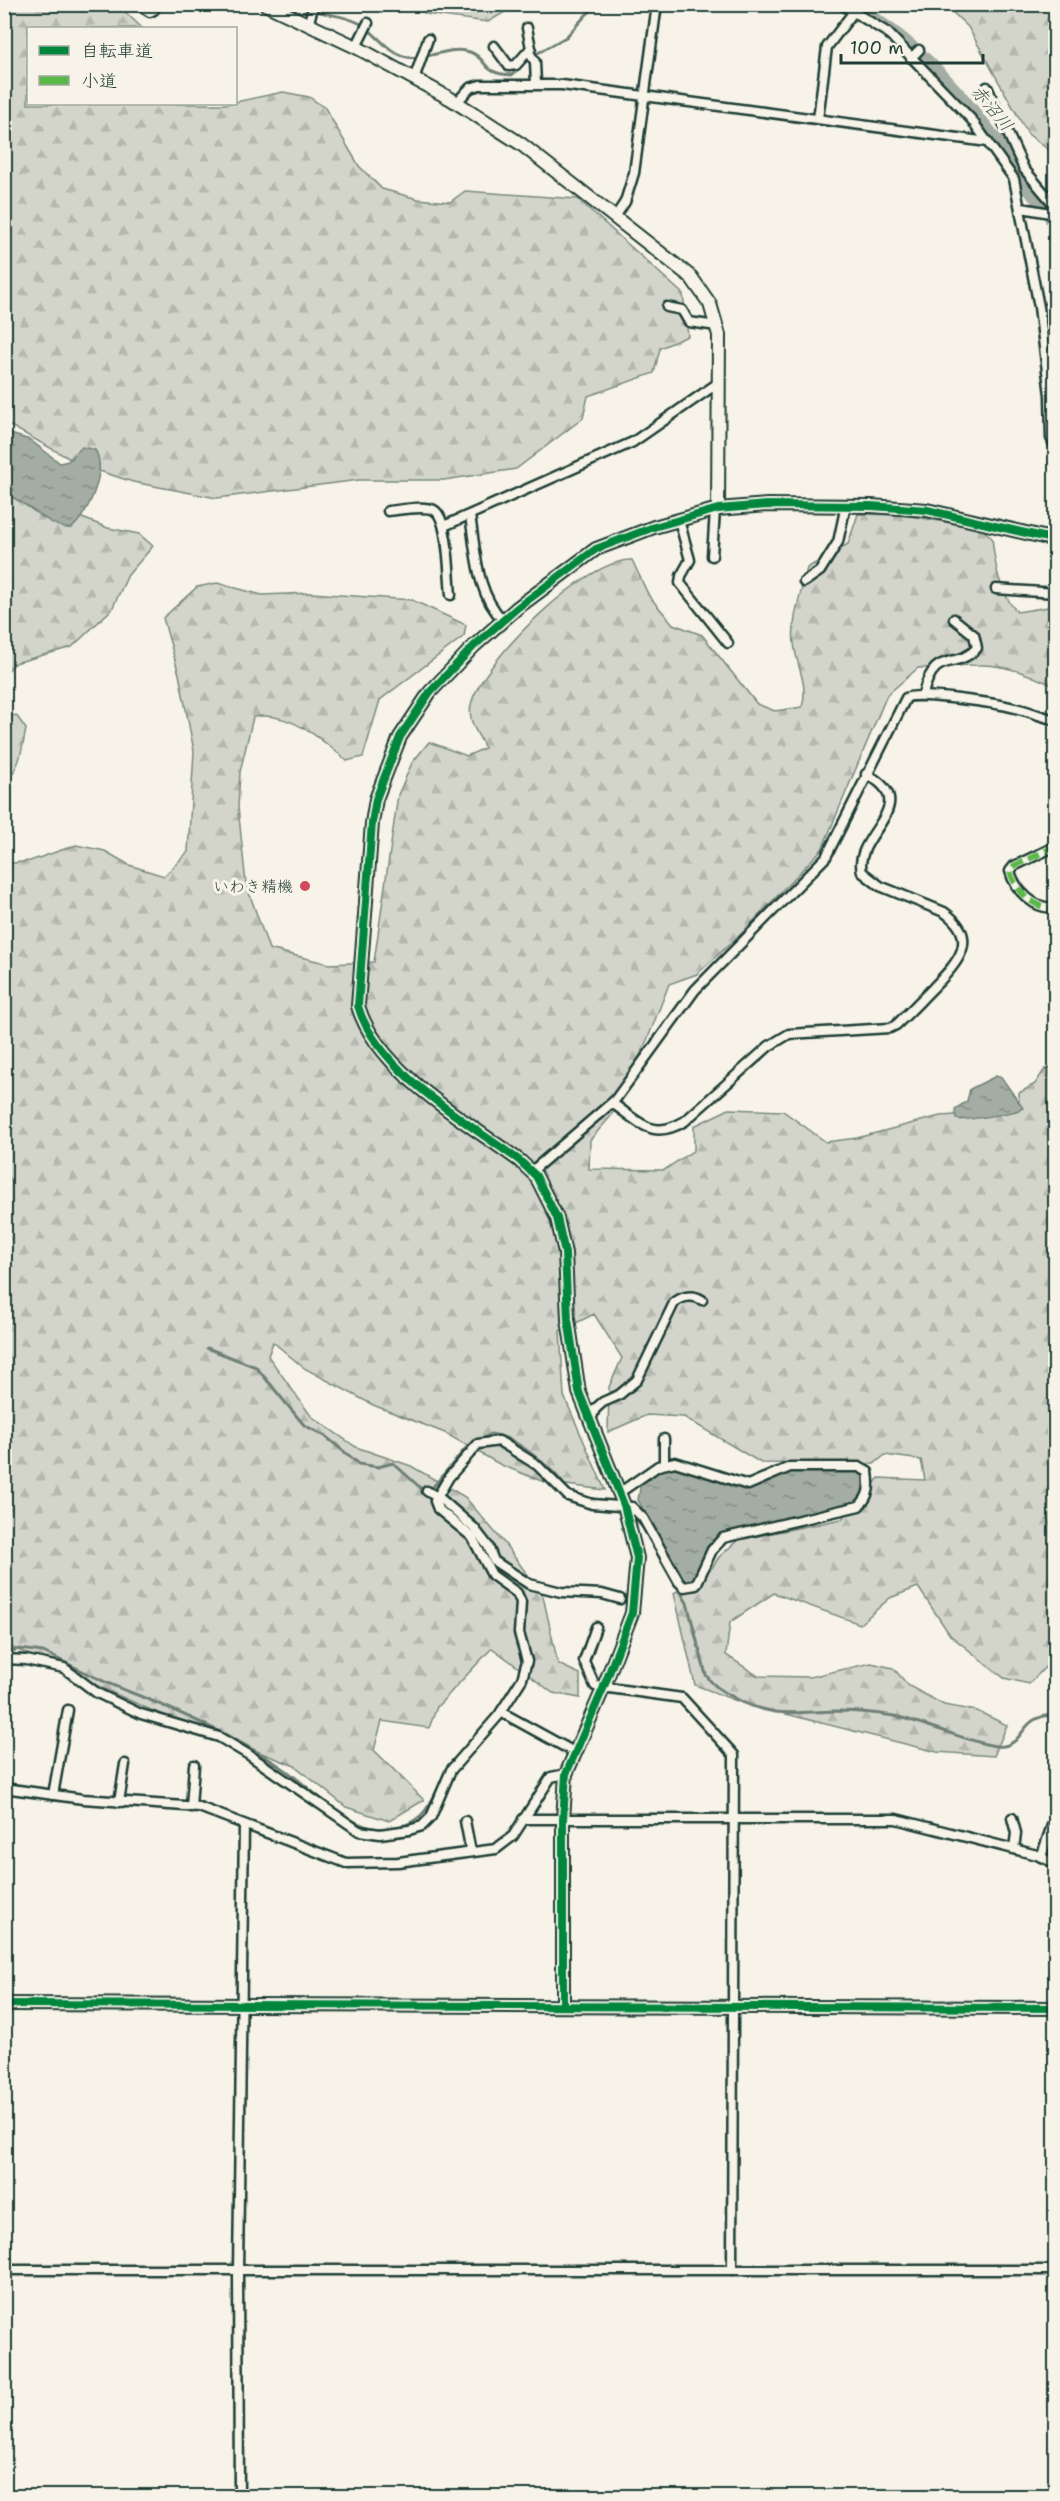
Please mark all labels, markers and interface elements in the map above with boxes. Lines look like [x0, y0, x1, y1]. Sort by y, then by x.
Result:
legend [27, 27, 237, 105]
scale bar [841, 27, 984, 65]
text: 100 m [850, 36, 904, 60]
text: 自転車道 [81, 39, 153, 63]
text: 小道 [81, 69, 117, 93]
water label: 赤沼川 [965, 80, 1019, 136]
place label: いわき精機 [213, 876, 293, 897]
marker: いわき精機 [298, 879, 312, 893]

